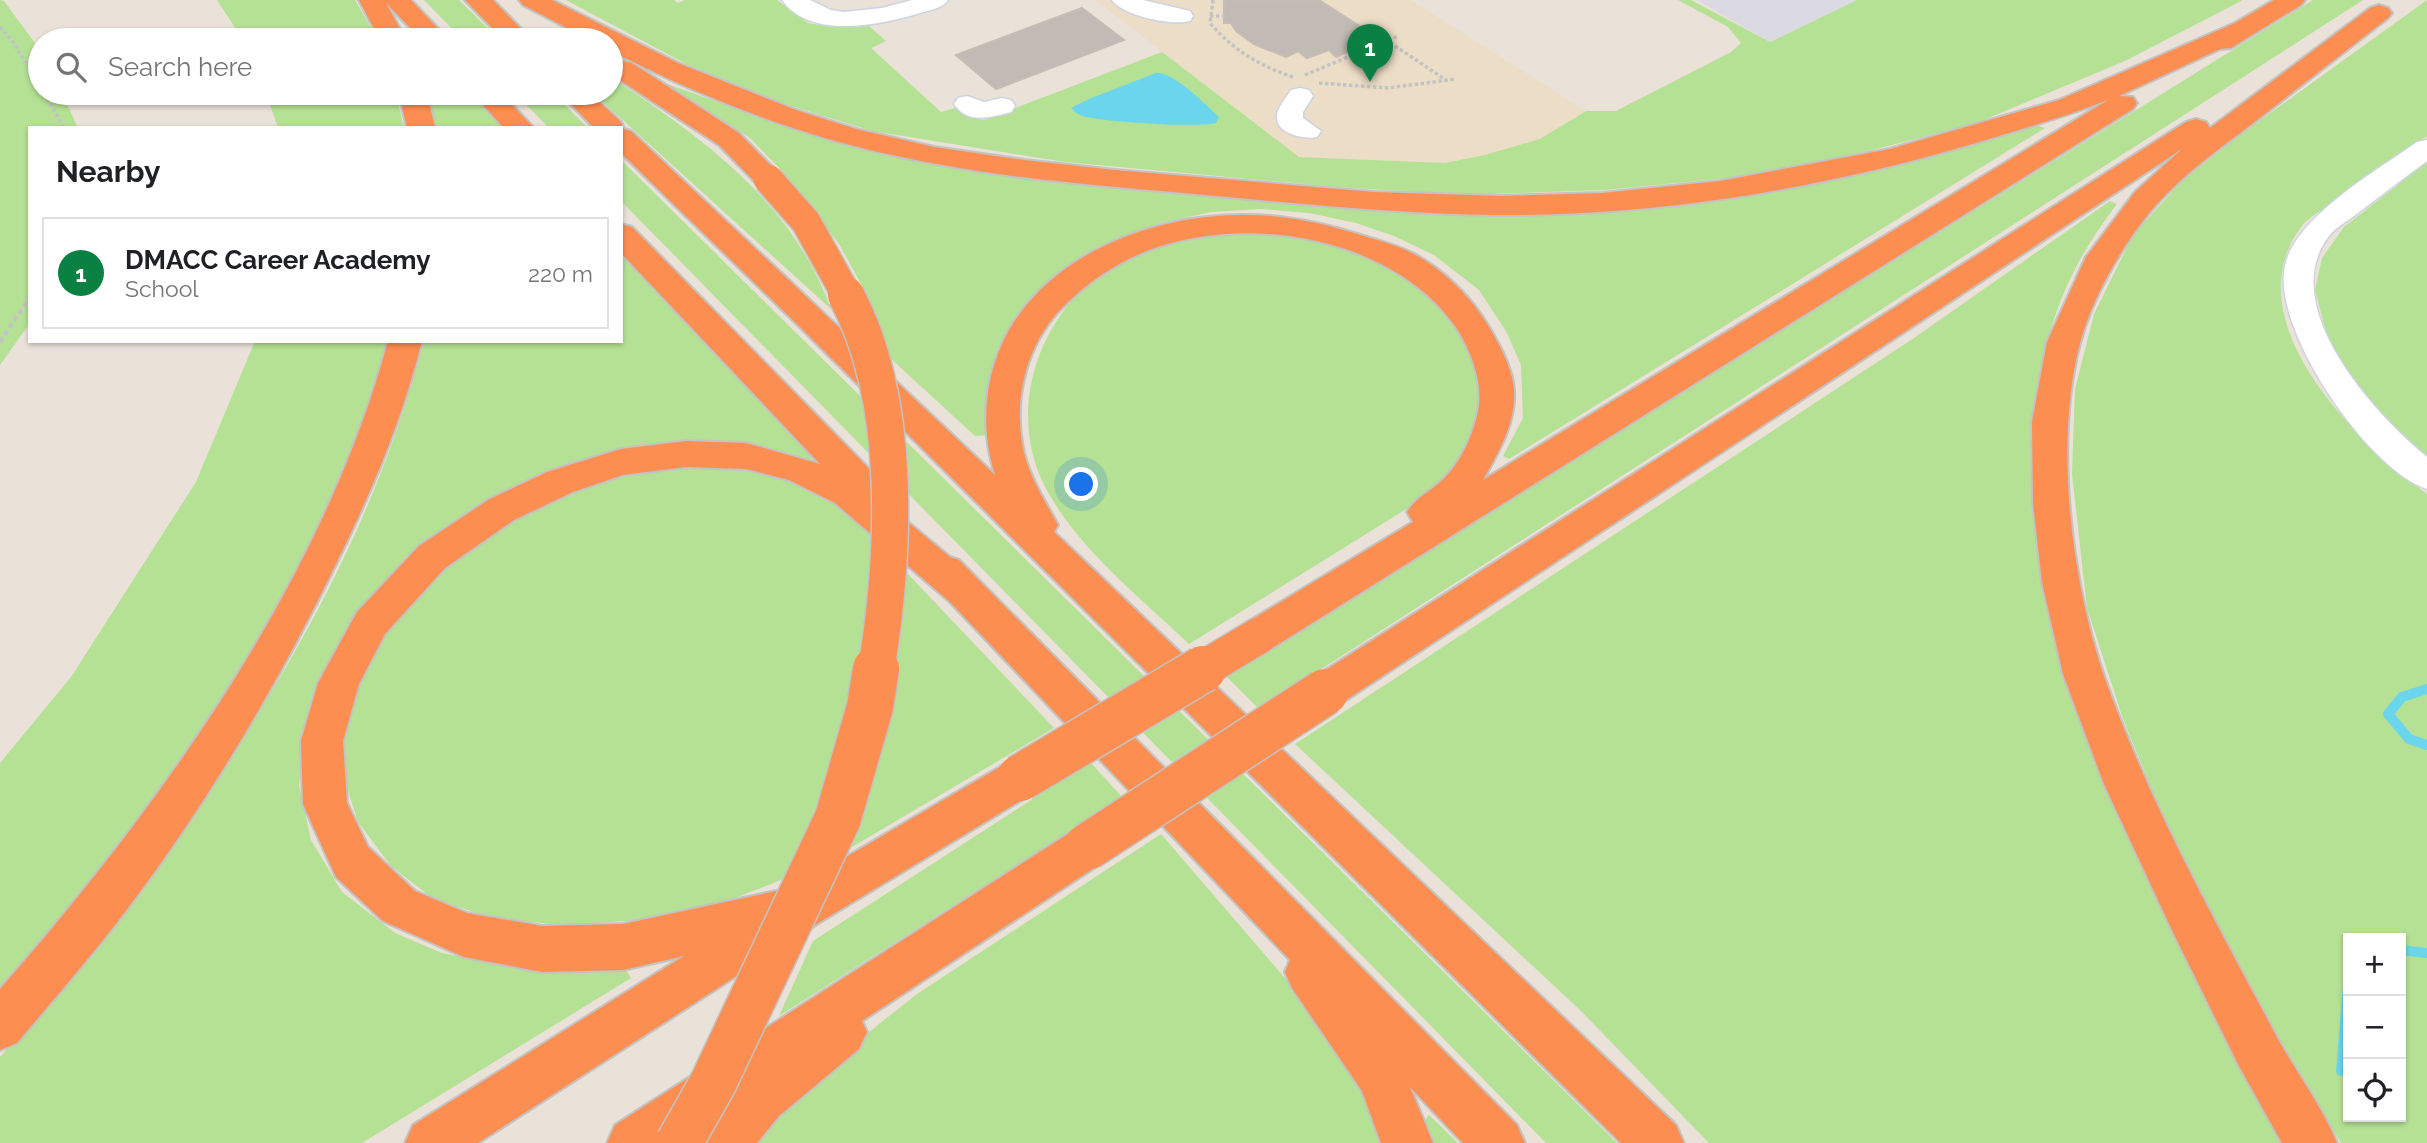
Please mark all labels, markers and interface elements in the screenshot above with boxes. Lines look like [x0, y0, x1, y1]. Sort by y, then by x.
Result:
pin: 1 [1347, 24, 1393, 82]
search box [28, 28, 623, 105]
icon: search [52, 48, 90, 86]
text: Search here [108, 52, 252, 82]
text: Nearby [56, 154, 160, 189]
text: DMACC Career Academy [125, 245, 431, 275]
text: 1 [75, 260, 87, 287]
text: 220 m [528, 260, 593, 287]
text: School [125, 275, 199, 302]
your location [1064, 467, 1098, 501]
map controls [2343, 933, 2406, 1122]
button: + [2343, 933, 2406, 996]
button: − [2343, 996, 2406, 1059]
button: locate [2343, 1059, 2406, 1122]

